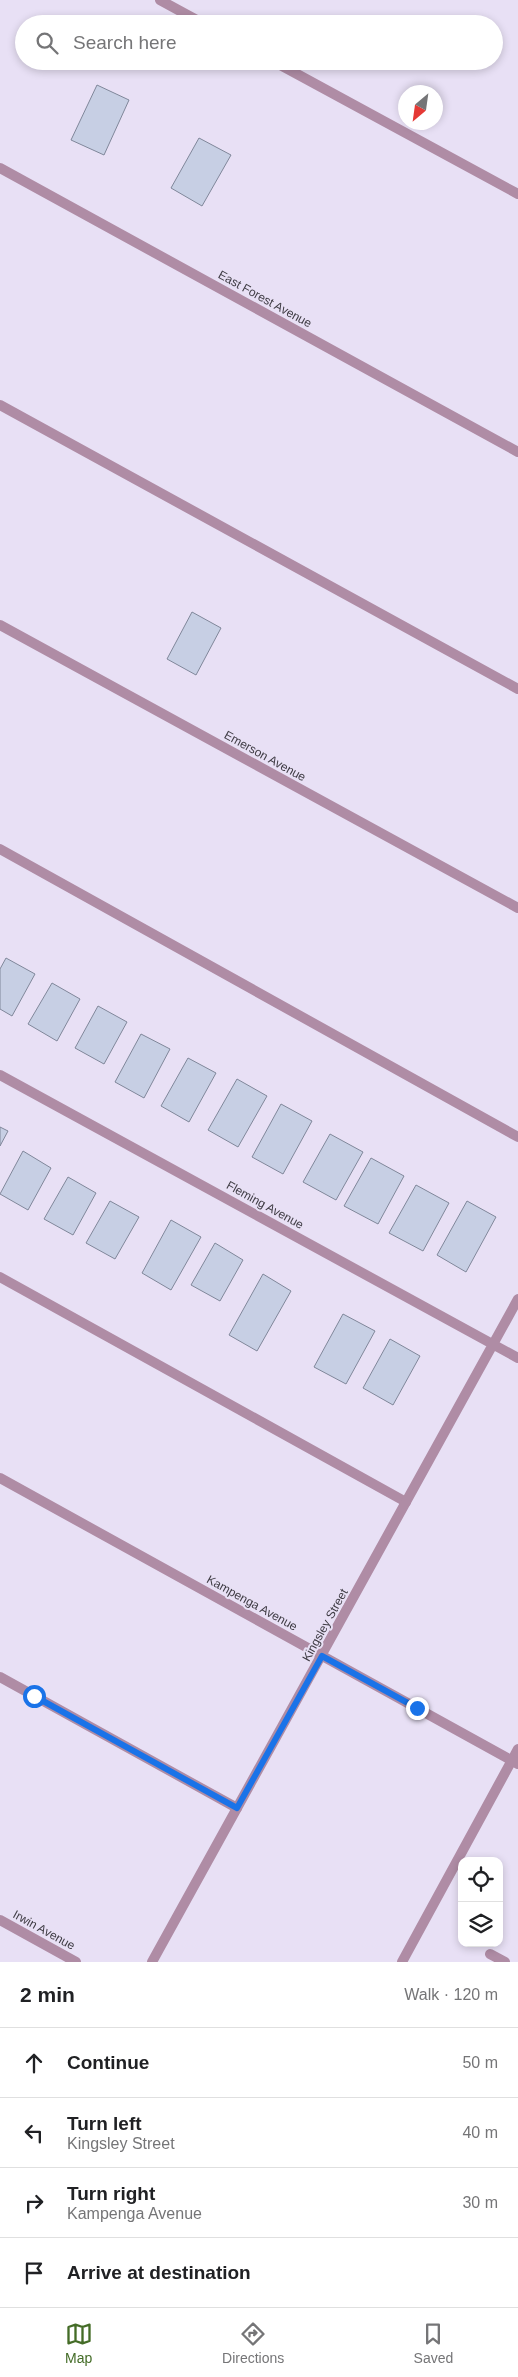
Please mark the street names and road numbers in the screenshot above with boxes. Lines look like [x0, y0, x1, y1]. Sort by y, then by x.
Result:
street label: East Forest Avenue [216, 268, 314, 331]
street label: Emerson Avenue [222, 728, 309, 784]
street label: Fleming Avenue [224, 1178, 306, 1232]
street label: Kampenga Avenue [204, 1572, 300, 1634]
street label: Kingsley Street [299, 1586, 351, 1664]
street label: Irwin Avenue [11, 1907, 78, 1953]

